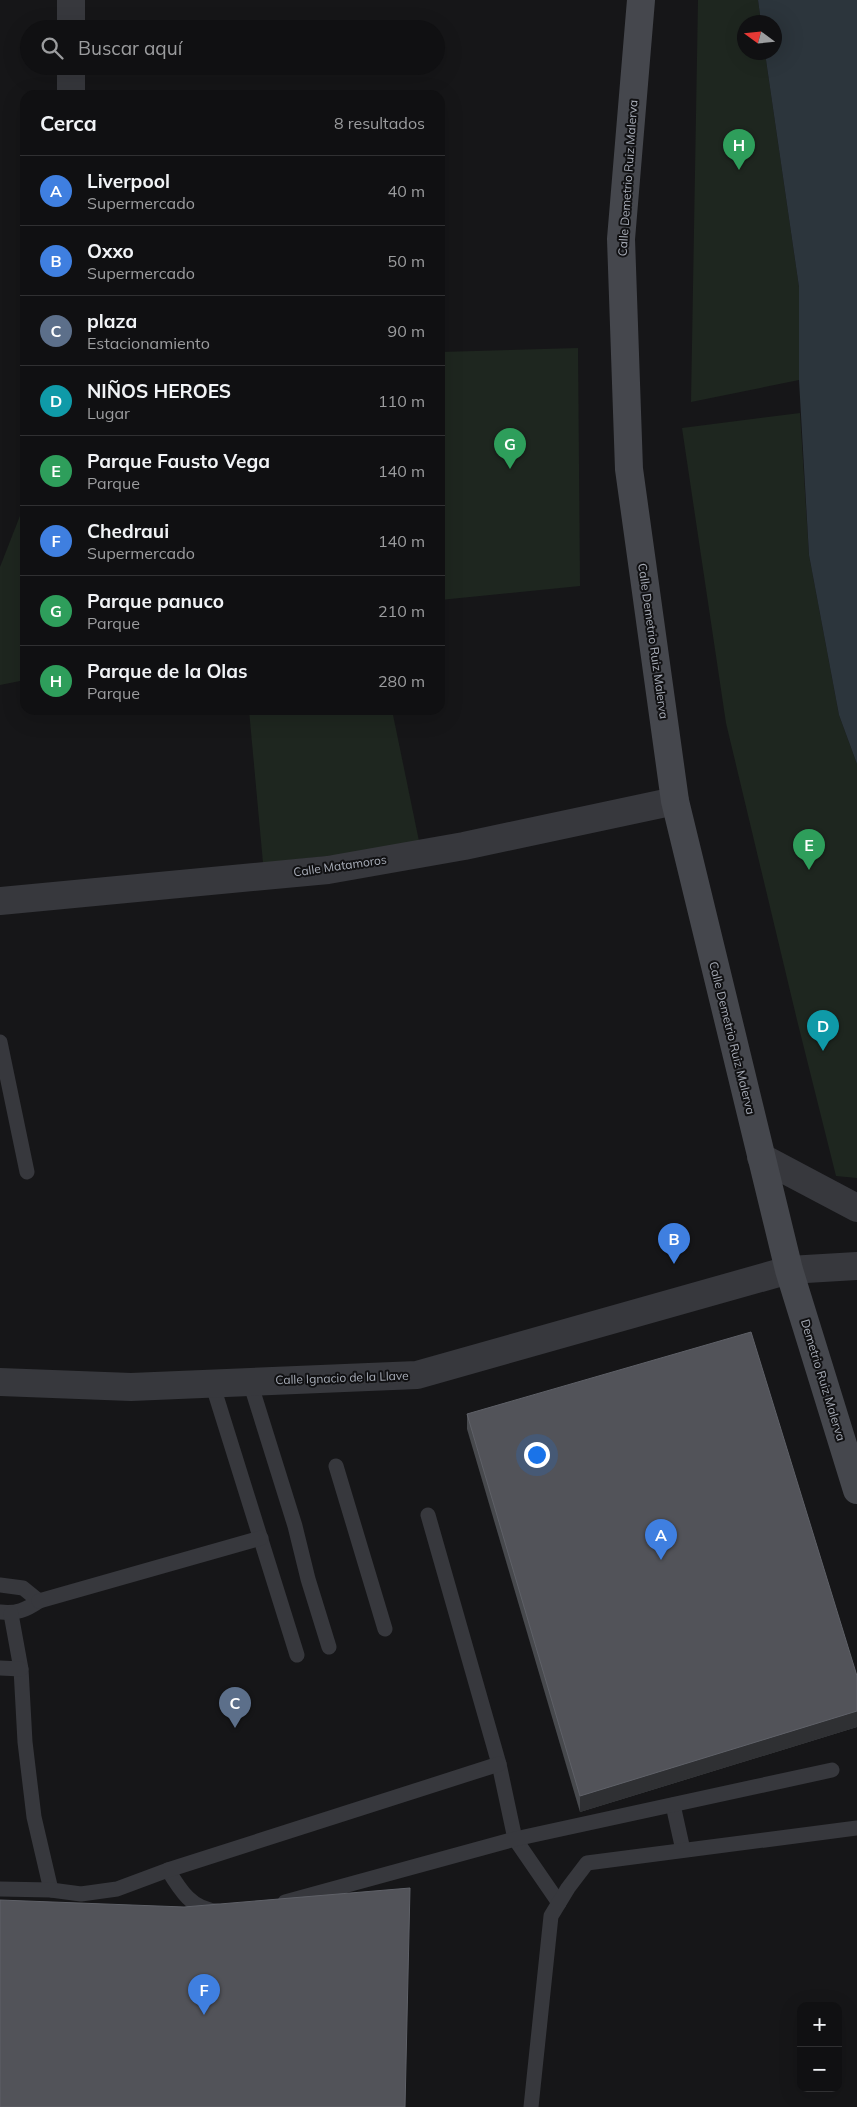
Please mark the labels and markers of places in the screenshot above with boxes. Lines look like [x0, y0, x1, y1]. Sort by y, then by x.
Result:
pin: H [723, 129, 755, 170]
pin: G [494, 428, 526, 469]
pin: E [793, 829, 825, 870]
pin: D [807, 1010, 839, 1051]
pin: B [658, 1223, 690, 1264]
pin: A [645, 1519, 677, 1560]
pin: C [219, 1687, 251, 1728]
pin: F [188, 1974, 220, 2015]

